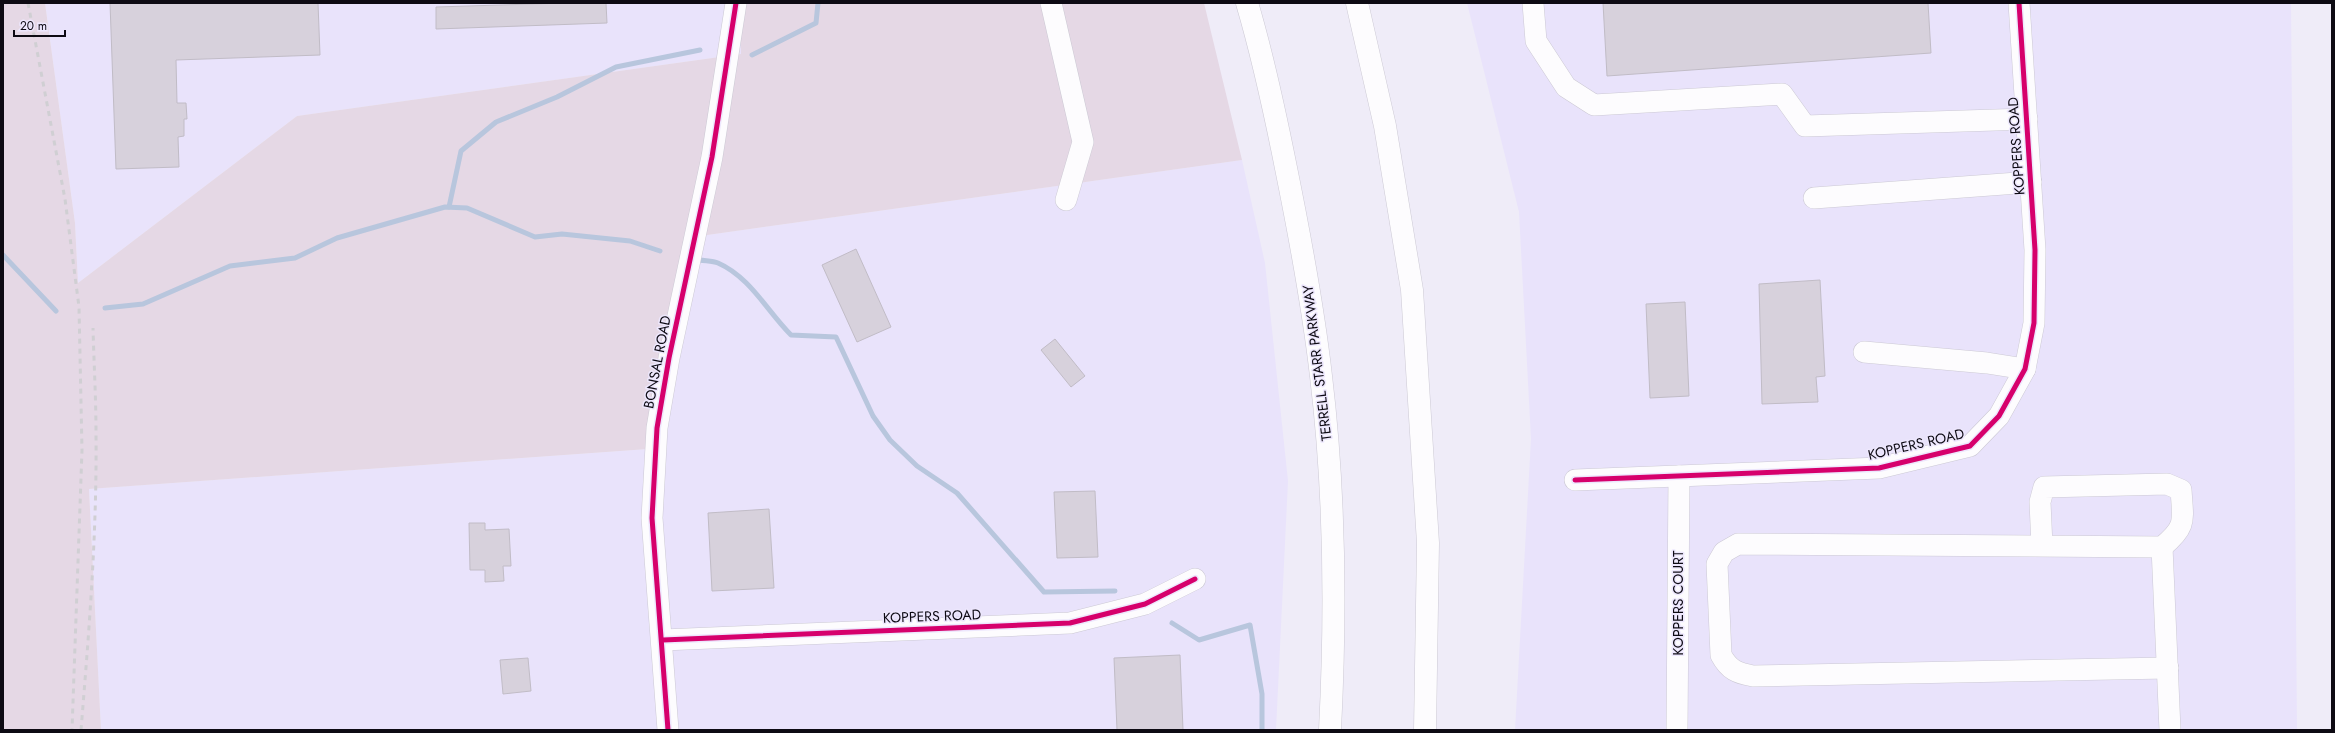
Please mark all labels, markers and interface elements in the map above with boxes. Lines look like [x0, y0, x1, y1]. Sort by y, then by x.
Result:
scale bar [14, 12, 65, 38]
text: 20 m [20, 17, 47, 35]
street label: KOPPERS ROAD [2003, 96, 2029, 196]
street label: TERRELL STARR PARKWAY [1297, 284, 1336, 442]
street label: BONSAL ROAD [638, 314, 676, 410]
street label: KOPPERS ROAD [1866, 423, 1966, 465]
street label: KOPPERS COURT [1668, 550, 1688, 655]
street label: KOPPERS ROAD [883, 604, 981, 628]

